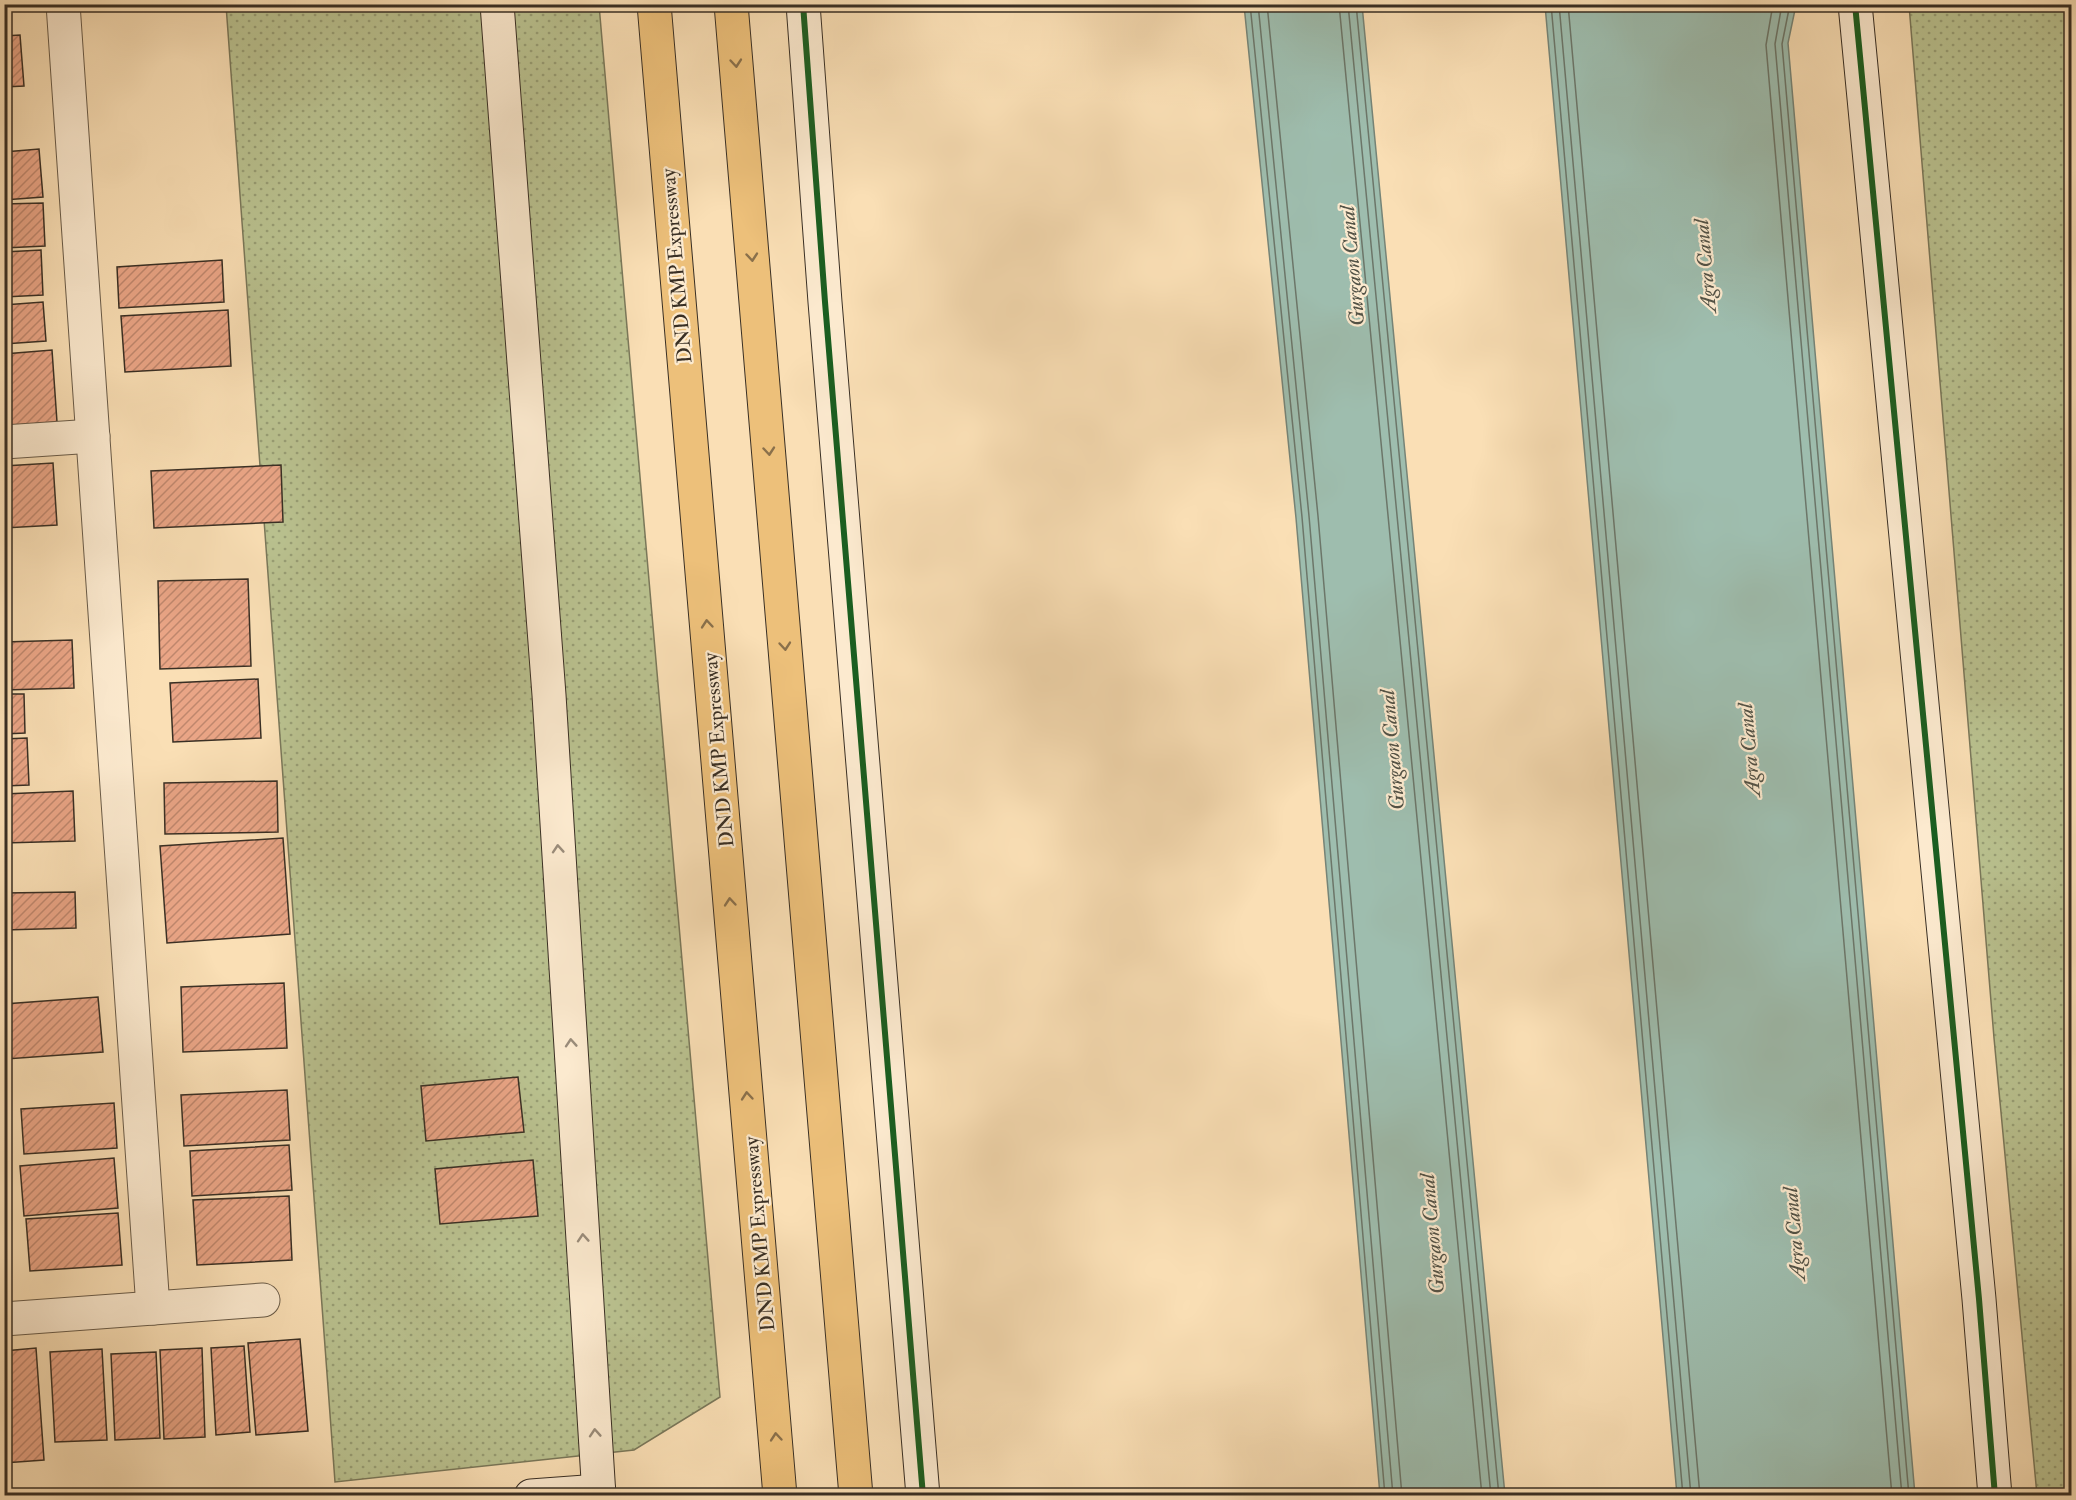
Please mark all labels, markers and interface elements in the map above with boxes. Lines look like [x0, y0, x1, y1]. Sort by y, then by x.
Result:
one-way arrow [729, 58, 742, 67]
street label: DND KMP Expressway [655, 166, 698, 364]
water label: Gurgaon Canal [1334, 203, 1371, 327]
water label: Agra Canal [1688, 216, 1723, 316]
one-way arrow [745, 253, 758, 262]
one-way arrow [762, 447, 775, 456]
one-way arrow [701, 620, 714, 629]
one-way arrow [778, 641, 791, 650]
street label: DND KMP Expressway [697, 650, 740, 848]
water label: Gurgaon Canal [1374, 687, 1411, 811]
water label: Agra Canal [1732, 700, 1767, 800]
one-way arrow [552, 844, 565, 853]
one-way arrow [724, 898, 737, 907]
one-way arrow [564, 1039, 577, 1048]
one-way arrow [741, 1092, 754, 1101]
street label: DND KMP Expressway [738, 1134, 781, 1332]
water label: Gurgaon Canal [1414, 1171, 1451, 1295]
water label: Agra Canal [1777, 1184, 1812, 1284]
one-way arrow [577, 1234, 590, 1243]
one-way arrow [589, 1428, 602, 1437]
one-way arrow [770, 1433, 783, 1442]

